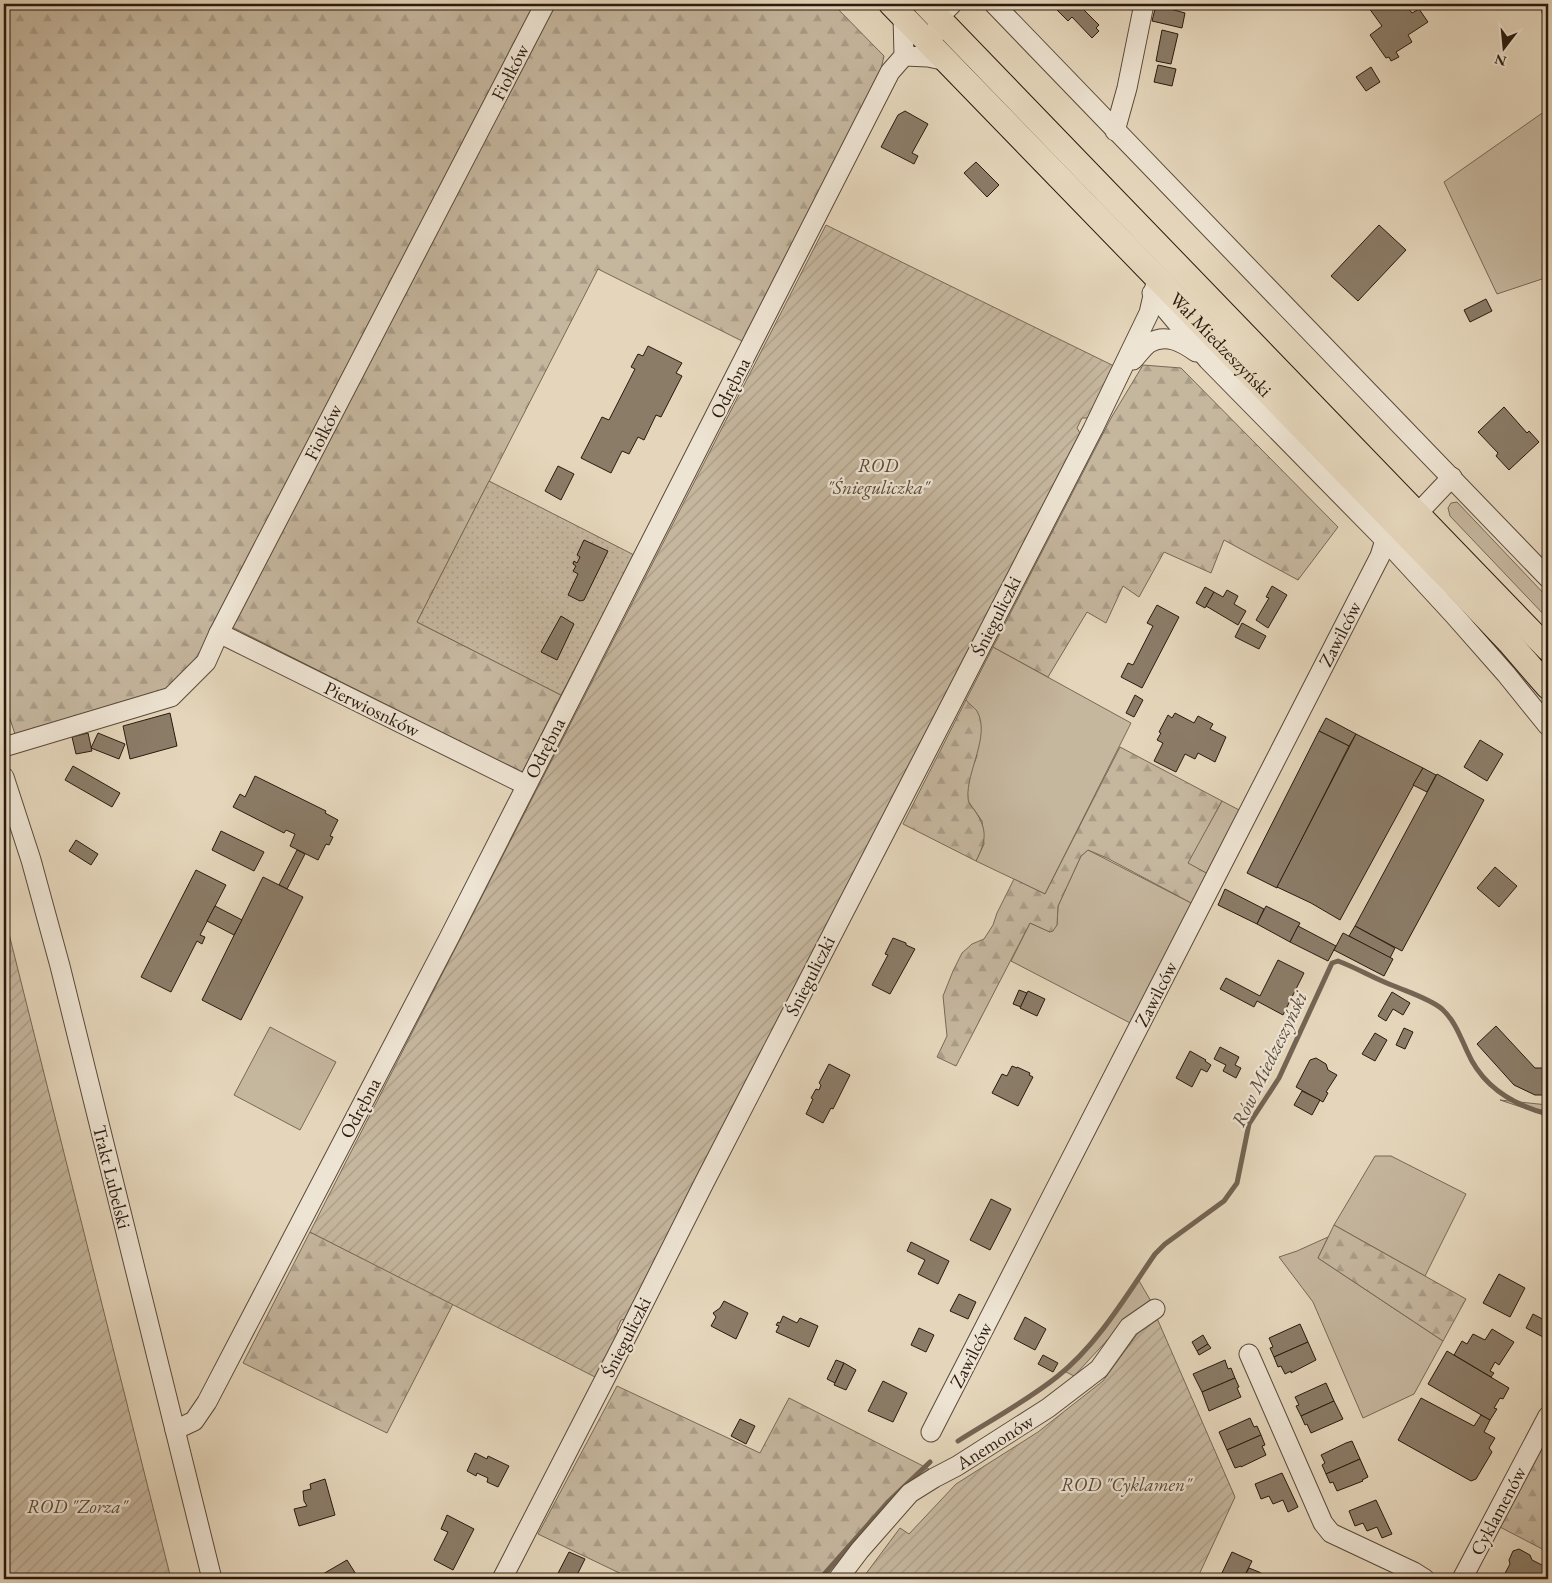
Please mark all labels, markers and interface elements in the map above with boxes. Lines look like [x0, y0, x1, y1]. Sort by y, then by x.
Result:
north arrow [1480, 22, 1530, 72]
street label: Fiołków [485, 39, 535, 104]
text: N [1492, 50, 1508, 71]
street label: Wał Miedzeszyński [1164, 286, 1278, 402]
street label: Odrębna [704, 353, 756, 423]
street label: Fiołków [298, 399, 348, 464]
park label: ROD "Śnieguliczka" [827, 453, 931, 500]
street label: Śnieguliczki [965, 572, 1027, 660]
street label: Zawilców [1313, 596, 1368, 671]
street label: Pierwiosnków [320, 675, 425, 743]
street label: Odrębna [519, 713, 571, 783]
street label: Śnieguliczki [779, 932, 841, 1020]
street label: Zawilców [1129, 956, 1184, 1031]
water label: Rów Miedzeszyński [1225, 986, 1314, 1131]
street label: Odrębna [334, 1073, 387, 1143]
street label: Trakt Lubelski [87, 1123, 137, 1232]
street label: Śnieguliczki [595, 1293, 657, 1381]
street label: Zawilców [944, 1317, 999, 1392]
street label: Anemonów [951, 1408, 1039, 1476]
street label: Cyklamenów [1464, 1461, 1532, 1560]
park label: ROD "Cyklamen" [1061, 1472, 1193, 1497]
park label: ROD "Zorza" [27, 1494, 129, 1519]

